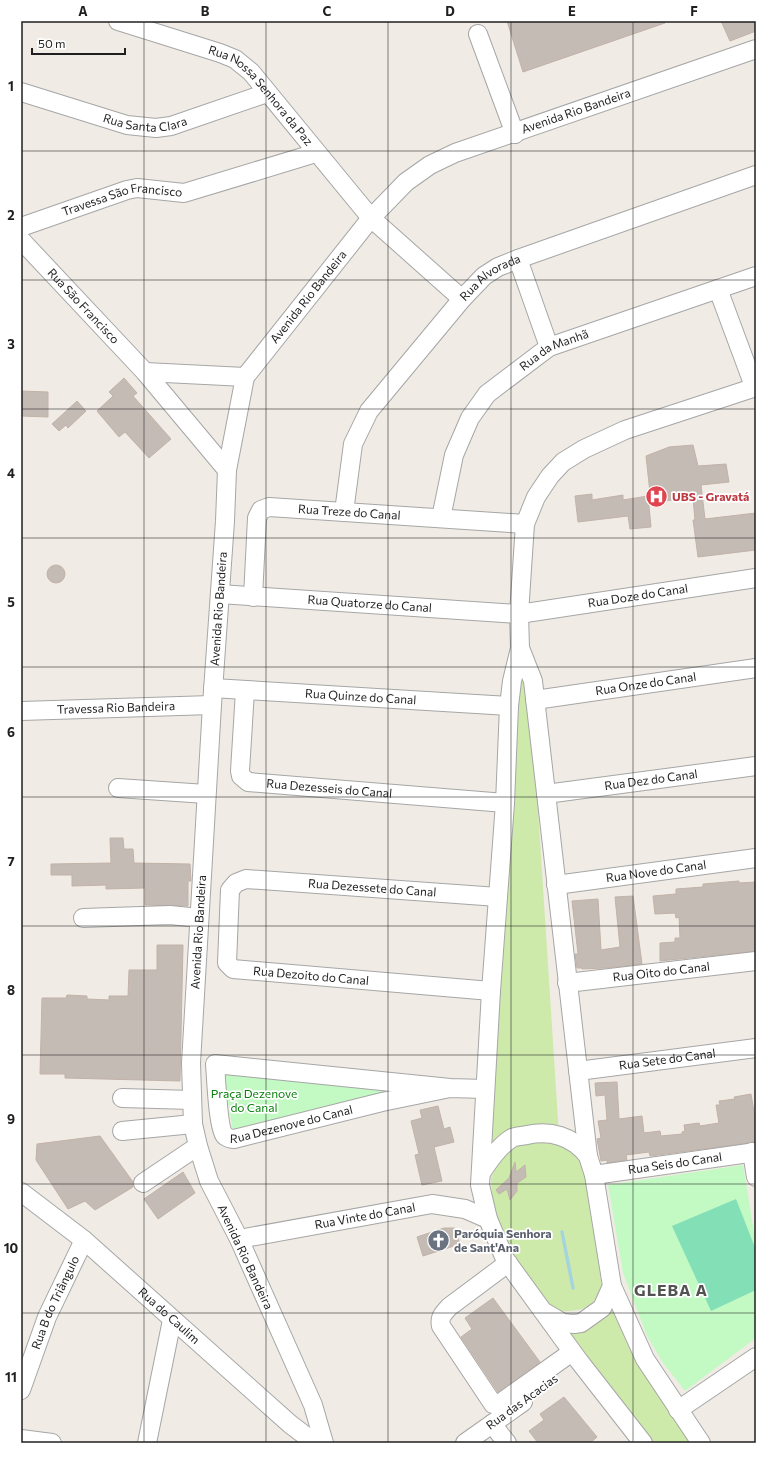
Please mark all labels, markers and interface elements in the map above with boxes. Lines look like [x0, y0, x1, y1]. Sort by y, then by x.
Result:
text: A [78, 3, 88, 19]
text: B [201, 3, 210, 19]
text: C [323, 3, 332, 19]
text: D [445, 3, 455, 19]
text: E [568, 3, 576, 19]
text: F [690, 3, 698, 19]
scale bar [32, 30, 125, 56]
text: 50 m [38, 36, 66, 50]
street label: Rua Nossa Senhora da Paz [207, 42, 316, 148]
text: 1 [8, 78, 14, 94]
street label: Avenida Rio Bandeira [519, 85, 632, 136]
street label: Rua Santa Clara [102, 110, 189, 134]
street label: Travessa São Francisco [60, 180, 183, 218]
text: 2 [7, 207, 15, 223]
street label: Avenida Rio Bandeira [267, 247, 349, 345]
street label: Rua Alvorada [456, 251, 522, 303]
street label: Rua São Francisco [45, 265, 123, 346]
street label: Rua da Manhã [516, 326, 590, 373]
text: 3 [7, 336, 15, 352]
text: 4 [7, 465, 15, 481]
hospital icon: UBS - Gravatá [644, 484, 670, 510]
place label: UBS - Gravatá [672, 489, 749, 503]
street label: Rua Treze do Canal [298, 501, 401, 522]
street label: Avenida Rio Bandeira [207, 551, 229, 666]
street label: Rua Doze do Canal [587, 580, 689, 609]
street label: Rua Quatorze do Canal [307, 592, 432, 614]
text: 5 [7, 594, 15, 610]
street label: Rua Onze do Canal [594, 669, 697, 697]
street label: Rua Quinze do Canal [305, 686, 417, 706]
street label: Travessa Rio Bandeira [57, 698, 175, 716]
text: 6 [7, 724, 15, 740]
street label: Rua Dez do Canal [603, 766, 698, 792]
street label: Rua Dezesseis do Canal [266, 776, 393, 800]
text: 7 [7, 853, 15, 869]
street label: Rua Nove do Canal [605, 857, 707, 884]
street label: Avenida Rio Bandeira [187, 874, 208, 990]
street label: Rua Dezessete do Canal [308, 875, 437, 899]
street label: Rua Oito do Canal [612, 958, 711, 984]
street label: Rua Dezoito do Canal [253, 963, 369, 987]
text: 8 [7, 982, 15, 998]
street label: Rua Sete do Canal [618, 1045, 716, 1072]
park label: Praça Dezenove do Canal [211, 1086, 297, 1114]
street label: Rua Dezenove do Canal [230, 1102, 354, 1145]
text: 9 [7, 1111, 15, 1127]
street label: Rua Seis do Canal [627, 1149, 723, 1176]
street label: Rua Vinte do Canal [313, 1199, 416, 1231]
street label: Avenida Rio Bandeira [215, 1202, 276, 1311]
place label: Paróquia Senhora de Sant'Ana [454, 1226, 552, 1254]
church icon: Paróquia Senhora de Sant'Ana [425, 1228, 451, 1254]
text: 10 [4, 1240, 19, 1256]
street label: Rua B do Triângulo [28, 1253, 81, 1351]
district label: GLEBA A [634, 1280, 708, 1299]
street label: Rua do Caulim [136, 1284, 203, 1346]
text: 11 [5, 1369, 17, 1385]
street label: Rua das Acacias [483, 1370, 560, 1432]

